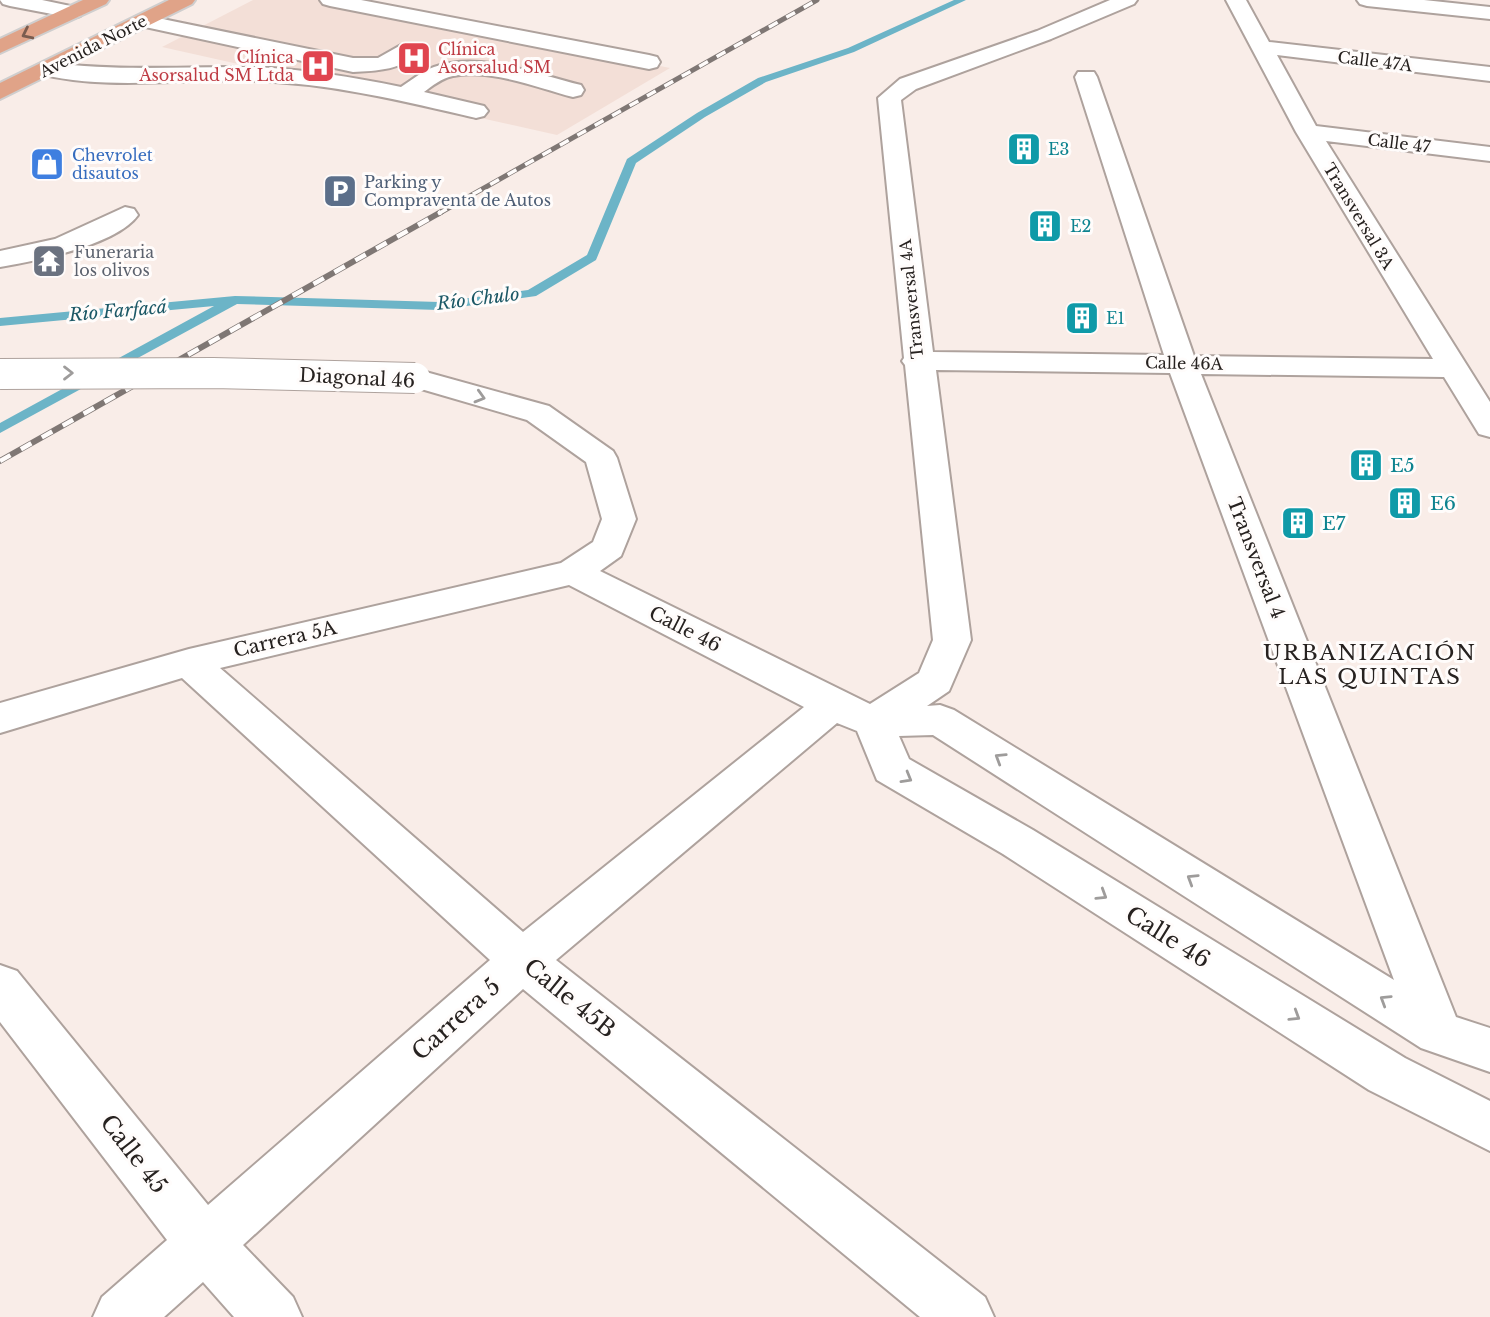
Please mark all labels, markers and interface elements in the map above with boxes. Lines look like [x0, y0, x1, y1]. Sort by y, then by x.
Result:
street label: Avenida Norte [35, 10, 150, 82]
one-way arrow [22, 25, 34, 39]
hospital icon: Clínica Asorsalud SM [395, 39, 433, 77]
place label: Clínica Asorsalud SM [437, 39, 551, 77]
place label: Clínica Asorsalud SM Ltda [138, 47, 294, 85]
hospital icon: Clínica Asorsalud SM Ltda [299, 47, 337, 85]
street label: Calle 47A [1337, 47, 1414, 76]
street label: Calle 47 [1366, 129, 1433, 157]
building icon: E3 [1005, 130, 1043, 168]
place label: E3 [1048, 139, 1069, 159]
shop icon: Chevrolet disautos [28, 145, 66, 183]
place label: Chevrolet disautos [72, 145, 153, 183]
street label: Transversal 3A [1319, 159, 1399, 273]
parking icon: Parking y Compraventa de Autos [321, 172, 359, 210]
place label: Parking y Compraventa de Autos [364, 172, 551, 210]
building icon: E2 [1026, 207, 1064, 245]
place label: E2 [1070, 216, 1091, 236]
street label: Transversal 4A [895, 238, 927, 360]
temple icon: Funeraria los olivos [30, 242, 68, 280]
place label: Funeraria los olivos [74, 242, 154, 280]
water label: Río Chulo [434, 283, 521, 315]
water label: Río Farfacá [67, 296, 168, 326]
building icon: E1 [1063, 299, 1101, 337]
place label: E1 [1106, 308, 1125, 328]
street label: Calle 46A [1145, 352, 1224, 374]
street label: Diagonal 46 [298, 363, 416, 393]
one-way arrow [63, 365, 74, 381]
one-way arrow [474, 388, 486, 403]
building icon: E5 [1347, 446, 1385, 484]
place label: E5 [1390, 454, 1415, 477]
building icon: E6 [1386, 484, 1424, 522]
place label: E6 [1430, 492, 1456, 515]
street label: Transversal 4 [1222, 494, 1290, 622]
building icon: E7 [1279, 504, 1317, 542]
place label: E7 [1322, 512, 1346, 535]
street label: Calle 46 [645, 601, 725, 657]
street label: Carrera 5A [231, 616, 339, 662]
district label: URBANIZACIÓN LAS QUINTAS [1263, 640, 1477, 690]
one-way arrow [994, 753, 1007, 766]
one-way arrow [900, 770, 913, 783]
one-way arrow [1187, 874, 1200, 887]
one-way arrow [1095, 887, 1108, 900]
street label: Calle 46 [1121, 900, 1215, 974]
street label: Calle 45B [518, 952, 622, 1044]
street label: Carrera 5 [406, 972, 506, 1066]
one-way arrow [1380, 995, 1393, 1008]
one-way arrow [1287, 1008, 1300, 1021]
street label: Calle 45 [95, 1109, 173, 1199]

